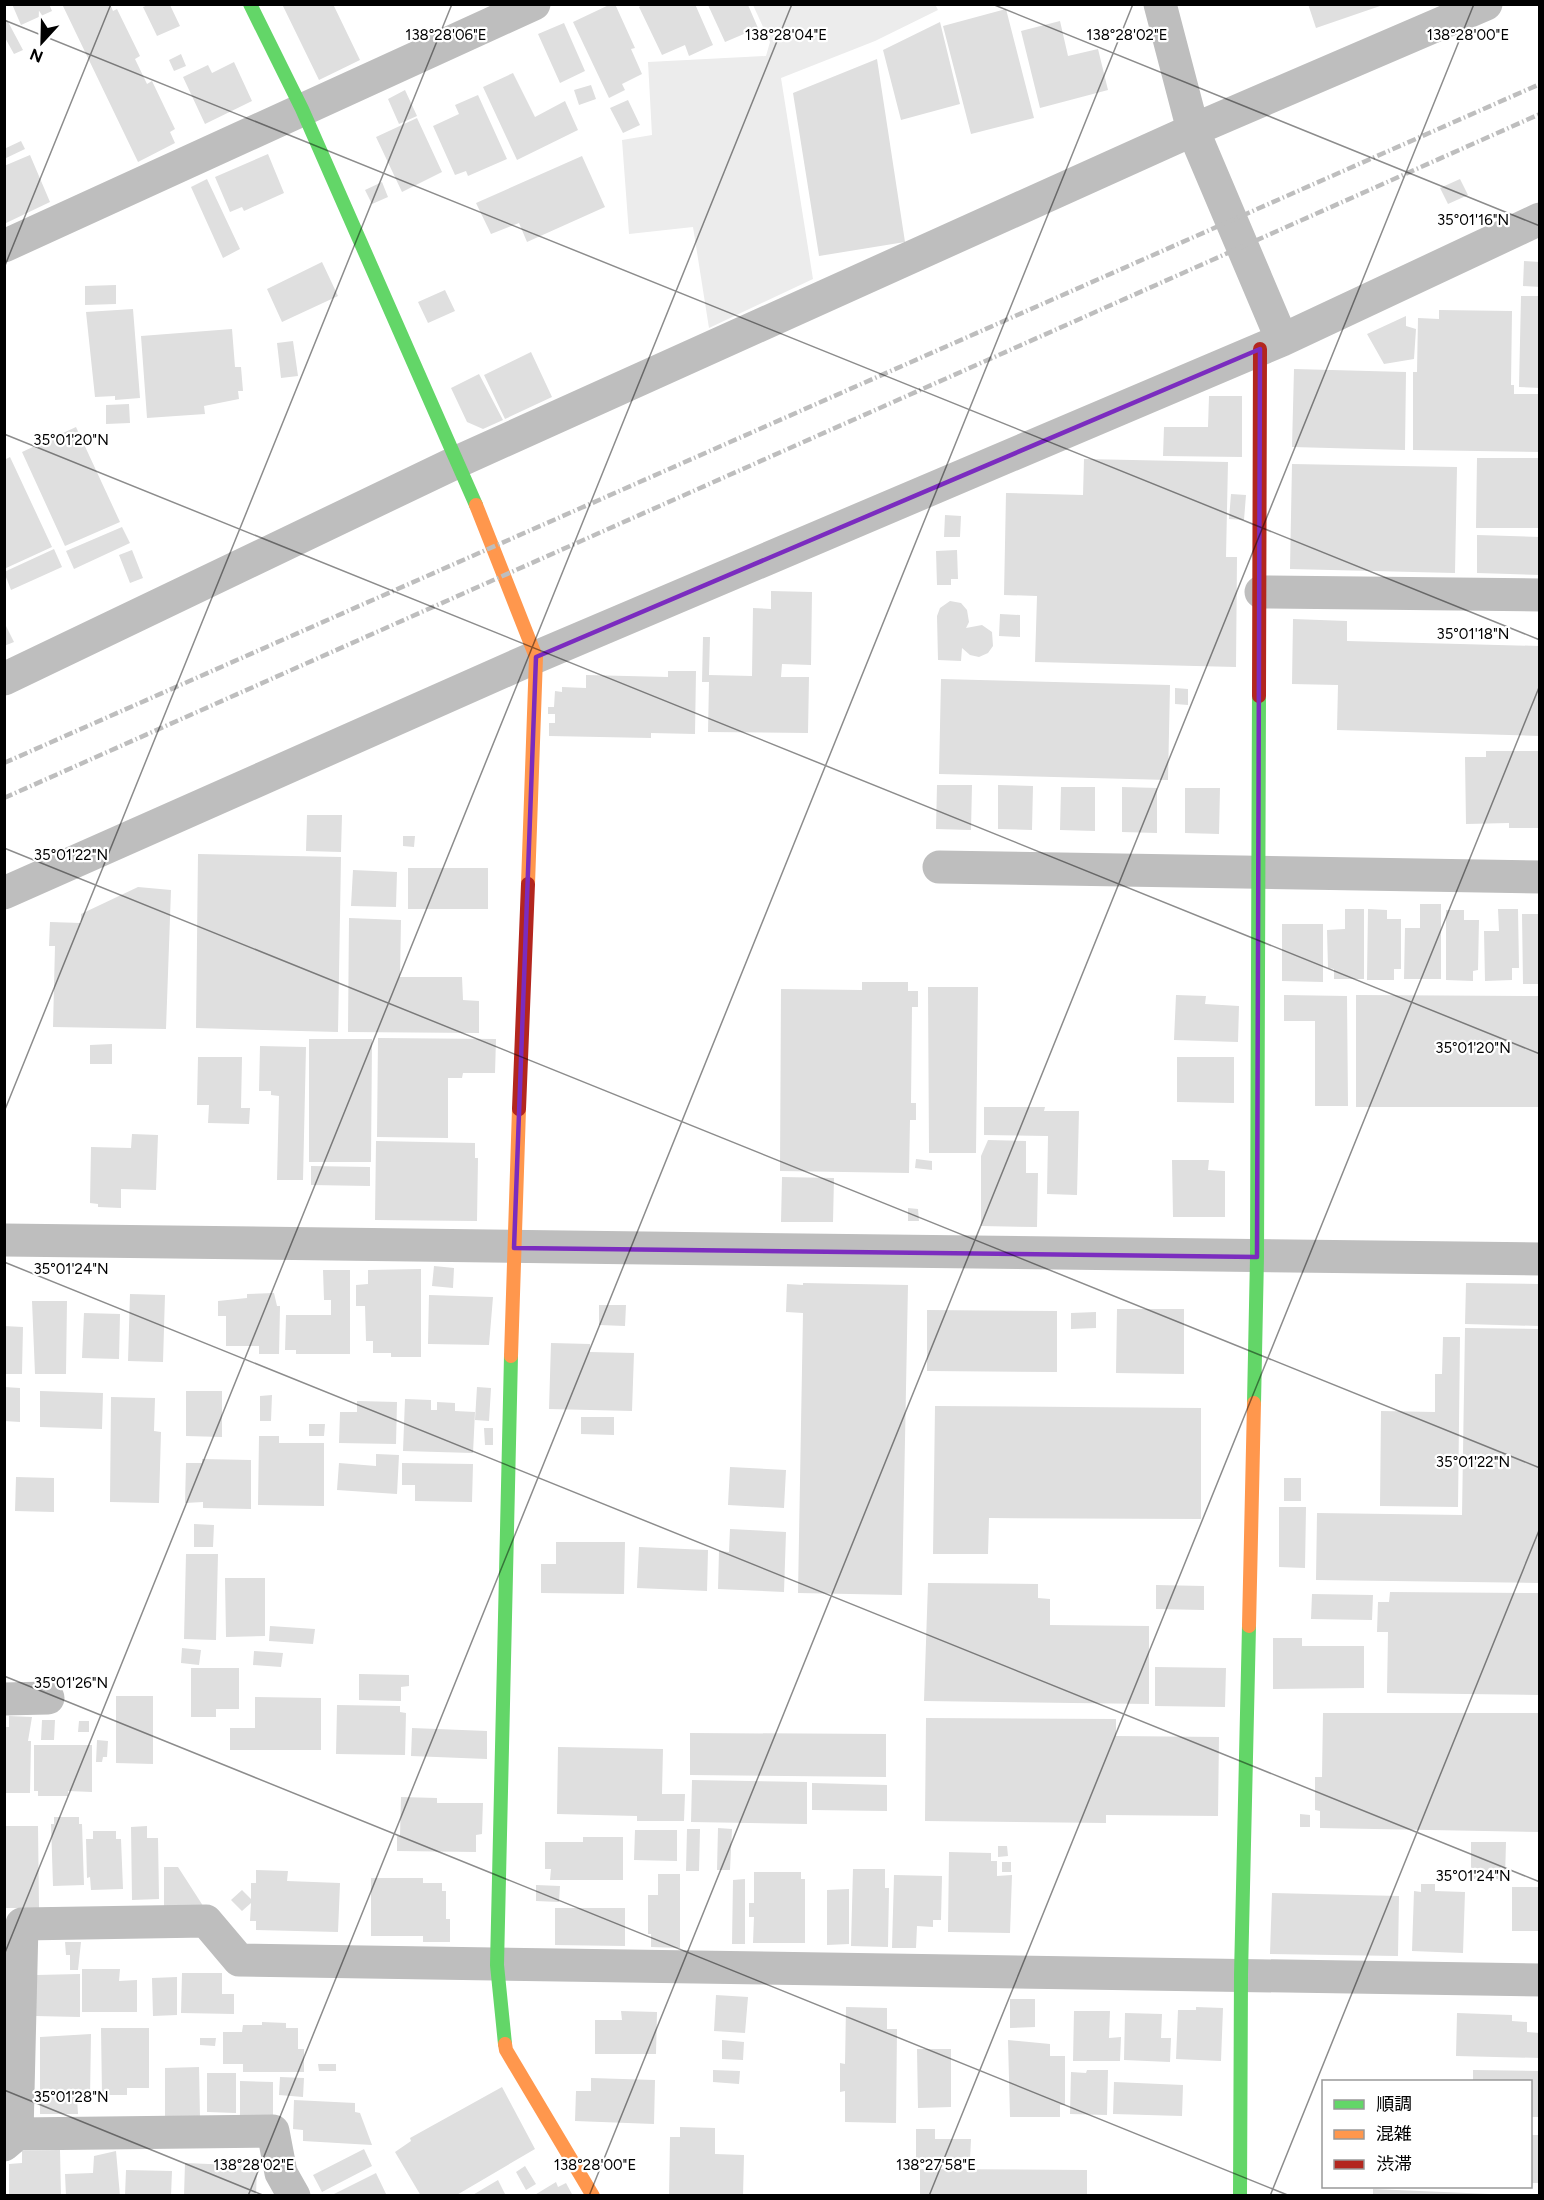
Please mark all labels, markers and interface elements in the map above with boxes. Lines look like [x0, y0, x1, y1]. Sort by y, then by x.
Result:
north arrow [12, 12, 72, 72]
text: 138°28'06"E [405, 26, 487, 44]
text: 138°28'04"E [745, 26, 827, 44]
text: 138°28'02"E [1086, 26, 1168, 44]
text: 138°28'00"E [1427, 26, 1509, 44]
text: N [27, 44, 46, 67]
text: 35°01'16"N [1437, 211, 1509, 229]
text: 35°01'20"N [33, 431, 109, 449]
text: 35°01'18"N [1437, 625, 1509, 643]
text: 35°01'22"N [34, 846, 108, 864]
text: 35°01'20"N [1435, 1039, 1511, 1057]
text: 35°01'24"N [33, 1260, 109, 1278]
text: 35°01'22"N [1436, 1453, 1510, 1471]
text: 35°01'26"N [34, 1674, 108, 1692]
text: 35°01'24"N [1435, 1867, 1511, 1885]
legend [1322, 2080, 1532, 2188]
text: 35°01'28"N [33, 2088, 109, 2106]
text: 順調 [1376, 2093, 1412, 2115]
text: 混雑 [1376, 2123, 1412, 2145]
text: 渋滞 [1376, 2153, 1412, 2175]
text: 138°28'02"E [213, 2156, 295, 2174]
text: 138°28'00"E [554, 2156, 636, 2174]
text: 138°27'58"E [896, 2156, 976, 2174]

